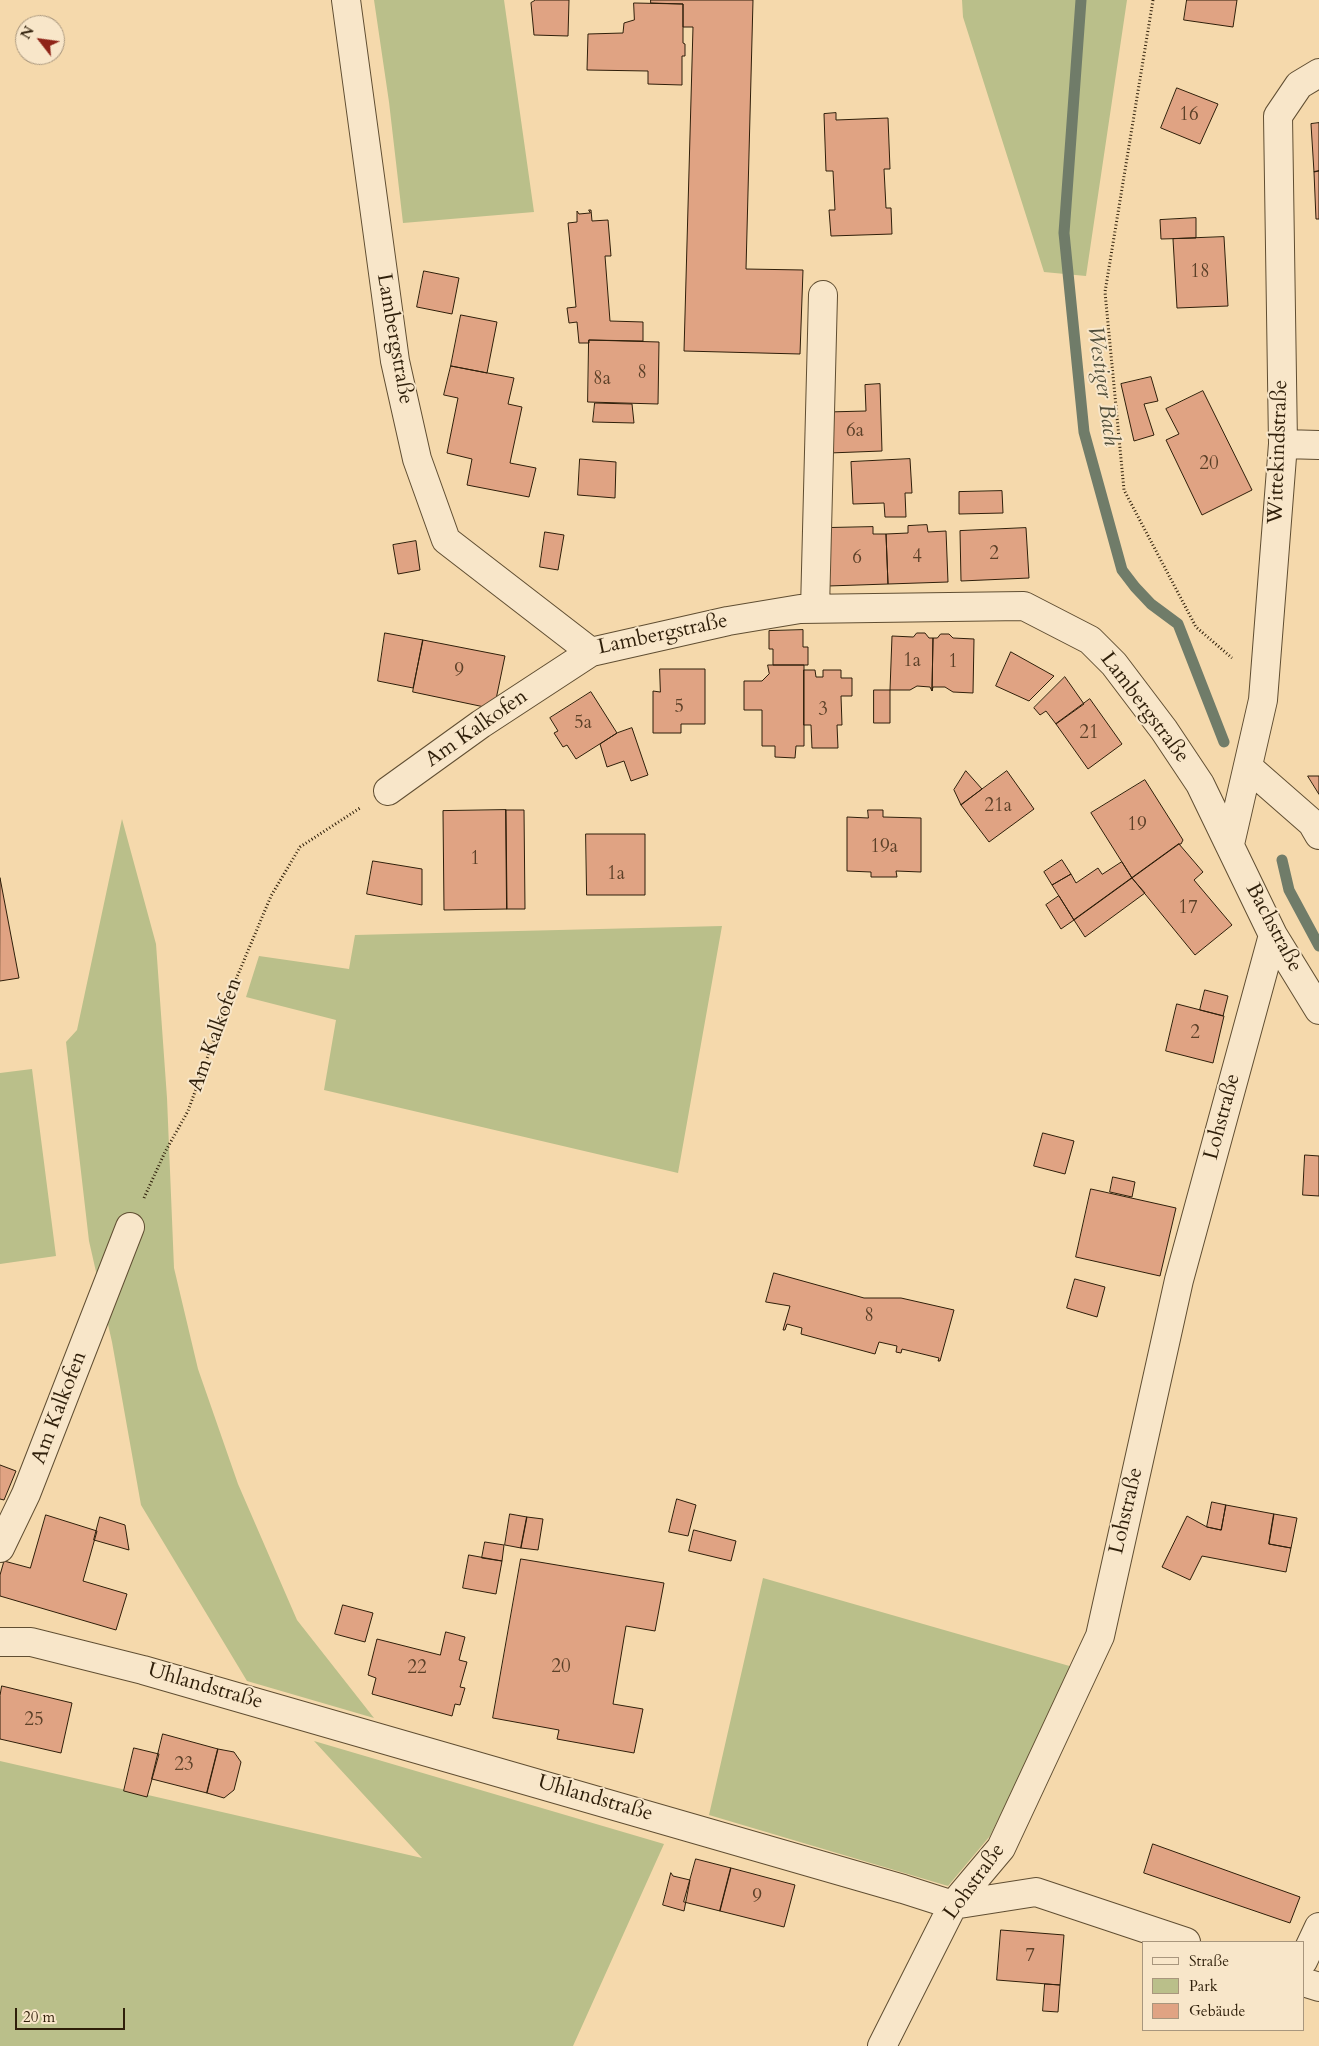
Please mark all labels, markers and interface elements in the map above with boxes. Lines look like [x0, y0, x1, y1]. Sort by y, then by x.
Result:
north arrow [15, 15, 65, 65]
text: N [16, 23, 39, 43]
house number: 16 [1179, 105, 1199, 127]
house number: 18 [1190, 262, 1210, 284]
street label: Lambergstraße [370, 272, 418, 406]
water label: Westiger Bach [1081, 325, 1123, 447]
house number: 8 [637, 363, 647, 385]
house number: 8a [593, 369, 611, 391]
street label: Wittekindstraße [1264, 379, 1294, 525]
house number: 6a [846, 421, 864, 443]
house number: 20 [1199, 454, 1219, 476]
house number: 2 [989, 544, 999, 566]
house number: 4 [912, 547, 922, 569]
house number: 6 [852, 548, 862, 570]
street label: Lambergstraße [596, 609, 730, 661]
street label: Lambergstraße [1094, 648, 1194, 768]
house number: 1a [903, 651, 921, 673]
house number: 1 [948, 652, 958, 674]
house number: 9 [454, 661, 464, 683]
street label: Am Kalkofen [421, 685, 533, 773]
house number: 5 [674, 697, 684, 719]
house number: 3 [818, 700, 828, 722]
house number: 5a [574, 713, 592, 735]
house number: 21 [1079, 723, 1099, 745]
house number: 21a [984, 796, 1012, 818]
house number: 19 [1127, 815, 1147, 837]
house number: 19a [870, 837, 898, 859]
house number: 1 [470, 849, 480, 871]
house number: 1a [607, 864, 625, 886]
street label: Bachstraße [1239, 879, 1307, 977]
house number: 17 [1178, 898, 1198, 920]
street label: Am Kalkofen [184, 975, 248, 1095]
house number: 2 [1190, 1023, 1200, 1045]
street label: Lohstraße [1199, 1071, 1247, 1163]
house number: 8 [864, 1306, 874, 1328]
street label: Am Kalkofen [27, 1348, 93, 1468]
street label: Lohstraße [1105, 1465, 1149, 1557]
house number: 20 [551, 1657, 571, 1679]
house number: 22 [407, 1658, 427, 1680]
street label: Uhlandstraße [145, 1659, 265, 1715]
house number: 25 [24, 1710, 44, 1732]
house number: 23 [174, 1755, 194, 1777]
street label: Uhlandstraße [535, 1771, 655, 1827]
street label: Lohstraße [939, 1839, 1011, 1925]
house number: 9 [752, 1887, 762, 1909]
legend [1142, 1941, 1304, 2031]
house number: 7 [1025, 1946, 1035, 1968]
text: Straße [1189, 1951, 1229, 1971]
text: Park [1189, 1976, 1218, 1996]
scale bar [18, 1998, 128, 2030]
text: Gebäude [1189, 2001, 1245, 2021]
text: 20 m [23, 2007, 55, 2027]

